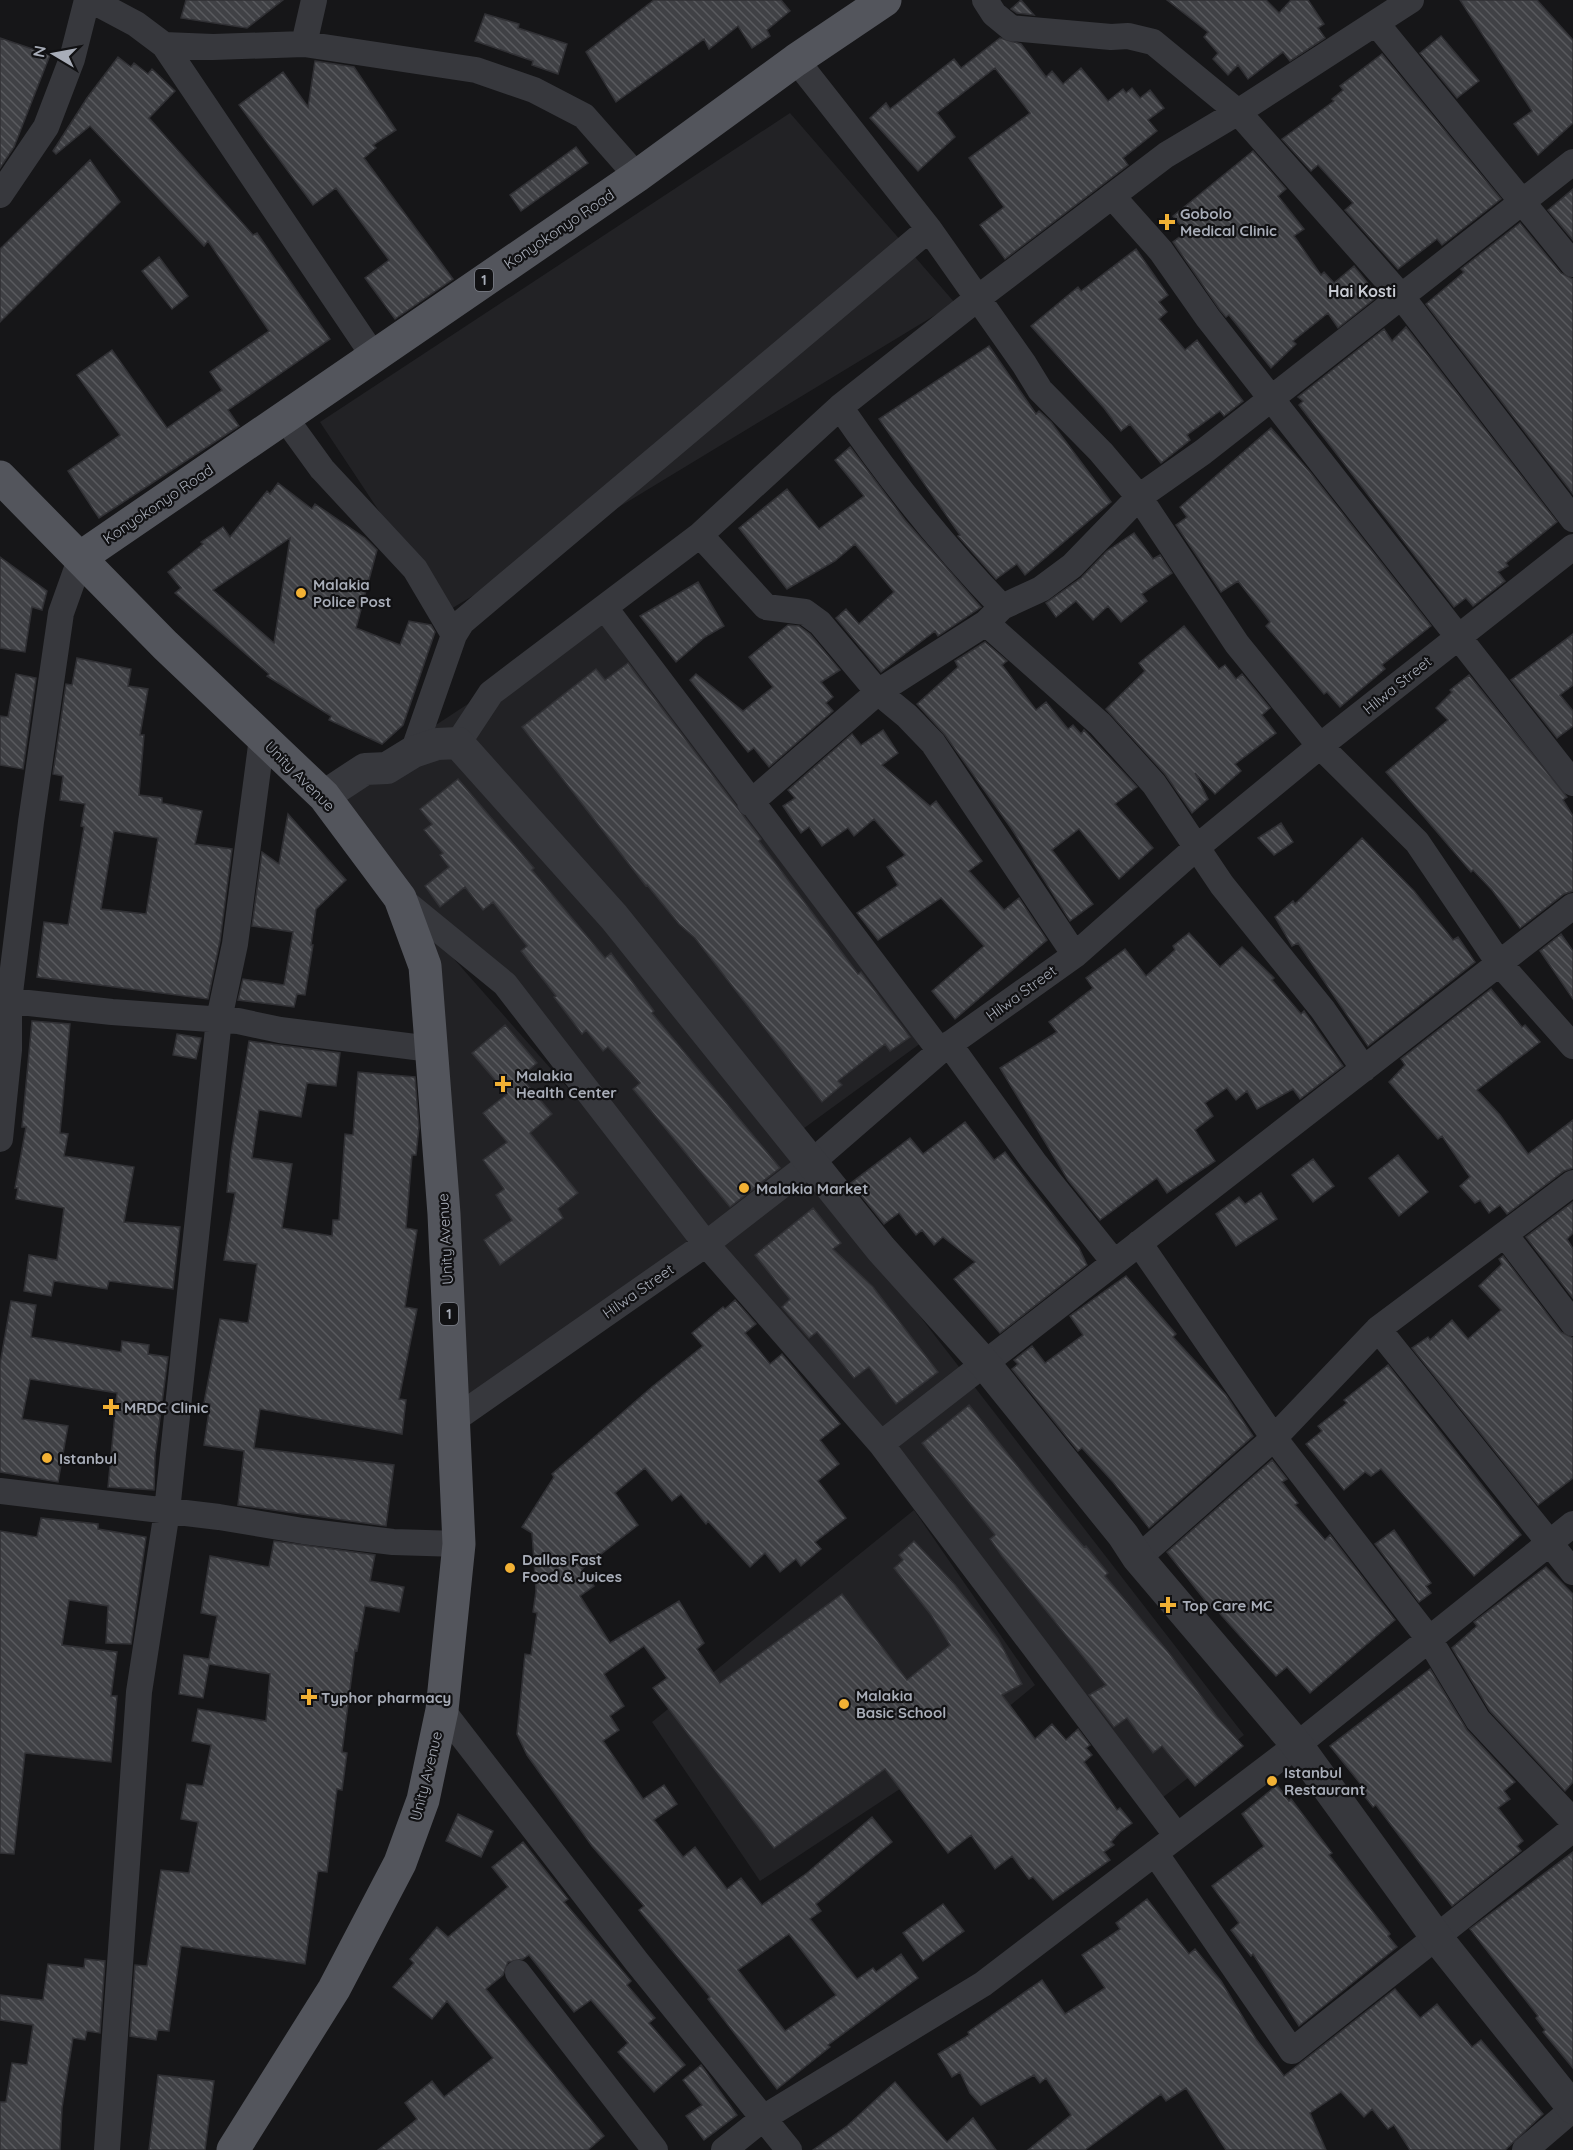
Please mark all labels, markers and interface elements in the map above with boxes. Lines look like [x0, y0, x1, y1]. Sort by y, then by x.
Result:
north arrow [24, 24, 84, 84]
text: N [28, 44, 50, 59]
street label: Konyokonyo Road [500, 185, 618, 273]
place label: Gobolo Medical Clinic [1180, 204, 1277, 240]
marker: Gobolo Medical Clinic [1158, 213, 1176, 231]
road number: 1 [475, 269, 493, 291]
district label: Hai Kosti [1328, 281, 1396, 301]
street label: Konyokonyo Road [99, 460, 217, 548]
place label: Malakia Police Post [313, 575, 391, 611]
marker: Malakia Police Post [294, 586, 308, 600]
street label: Hilwa Street [1359, 652, 1435, 718]
street label: Unity Avenue [261, 737, 339, 815]
street label: Hilwa Street [982, 961, 1060, 1025]
place label: Malakia Health Center [516, 1066, 617, 1102]
marker: Malakia Health Center [494, 1075, 512, 1093]
place label: Malakia Market [756, 1179, 868, 1198]
marker: Malakia Market [737, 1181, 751, 1195]
street label: Unity Avenue [433, 1193, 457, 1285]
street label: Hilwa Street [599, 1259, 677, 1323]
road number: 1 [440, 1303, 458, 1325]
marker: MRDC Clinic [102, 1398, 120, 1416]
place label: MRDC Clinic [124, 1398, 208, 1417]
place label: Istanbul [59, 1449, 117, 1468]
marker: Istanbul [40, 1451, 54, 1465]
place label: Dallas Fast Food & Juices [522, 1550, 622, 1586]
marker: Dallas Fast Food & Juices [503, 1561, 517, 1575]
marker: Top Care MC [1159, 1596, 1177, 1614]
place label: Top Care MC [1182, 1596, 1273, 1615]
place label: Malakia Basic School [856, 1686, 946, 1722]
place label: Typhor pharmacy [321, 1688, 451, 1707]
marker: Typhor pharmacy [302, 1690, 316, 1704]
marker: Malakia Basic School [837, 1697, 851, 1711]
street label: Unity Avenue [406, 1729, 446, 1823]
place label: Istanbul Restaurant [1284, 1763, 1365, 1799]
marker: Istanbul Restaurant [1265, 1774, 1279, 1788]

